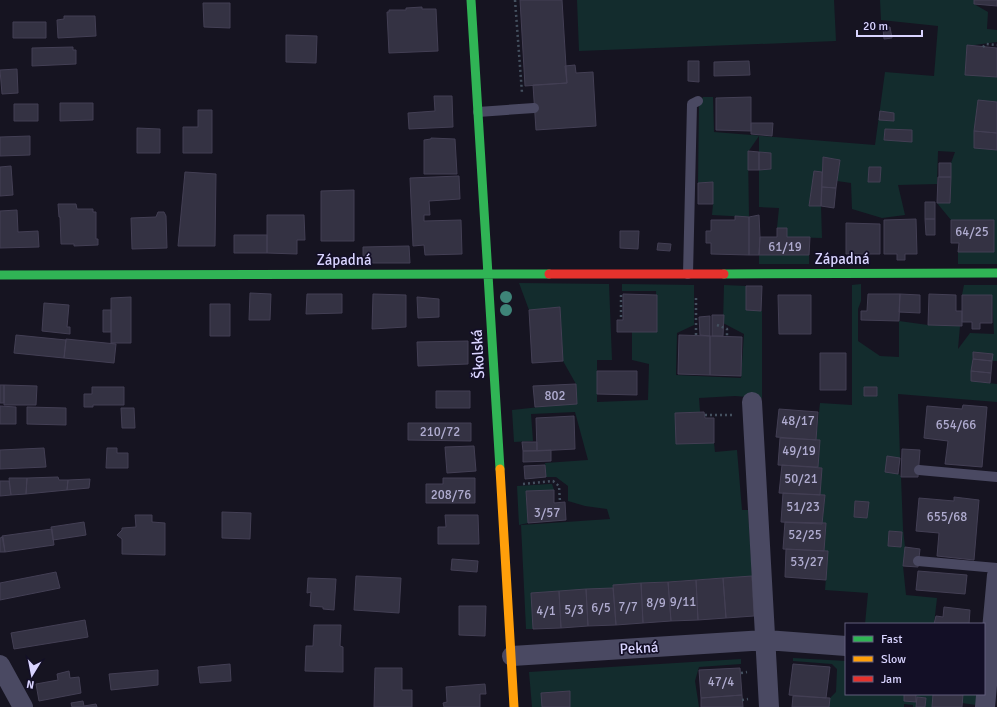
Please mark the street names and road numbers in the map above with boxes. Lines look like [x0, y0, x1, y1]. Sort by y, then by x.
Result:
street label: Západná [814, 250, 870, 268]
street label: Západná [316, 251, 372, 269]
street label: Školská [467, 329, 488, 379]
street label: Pekná [619, 638, 659, 658]

